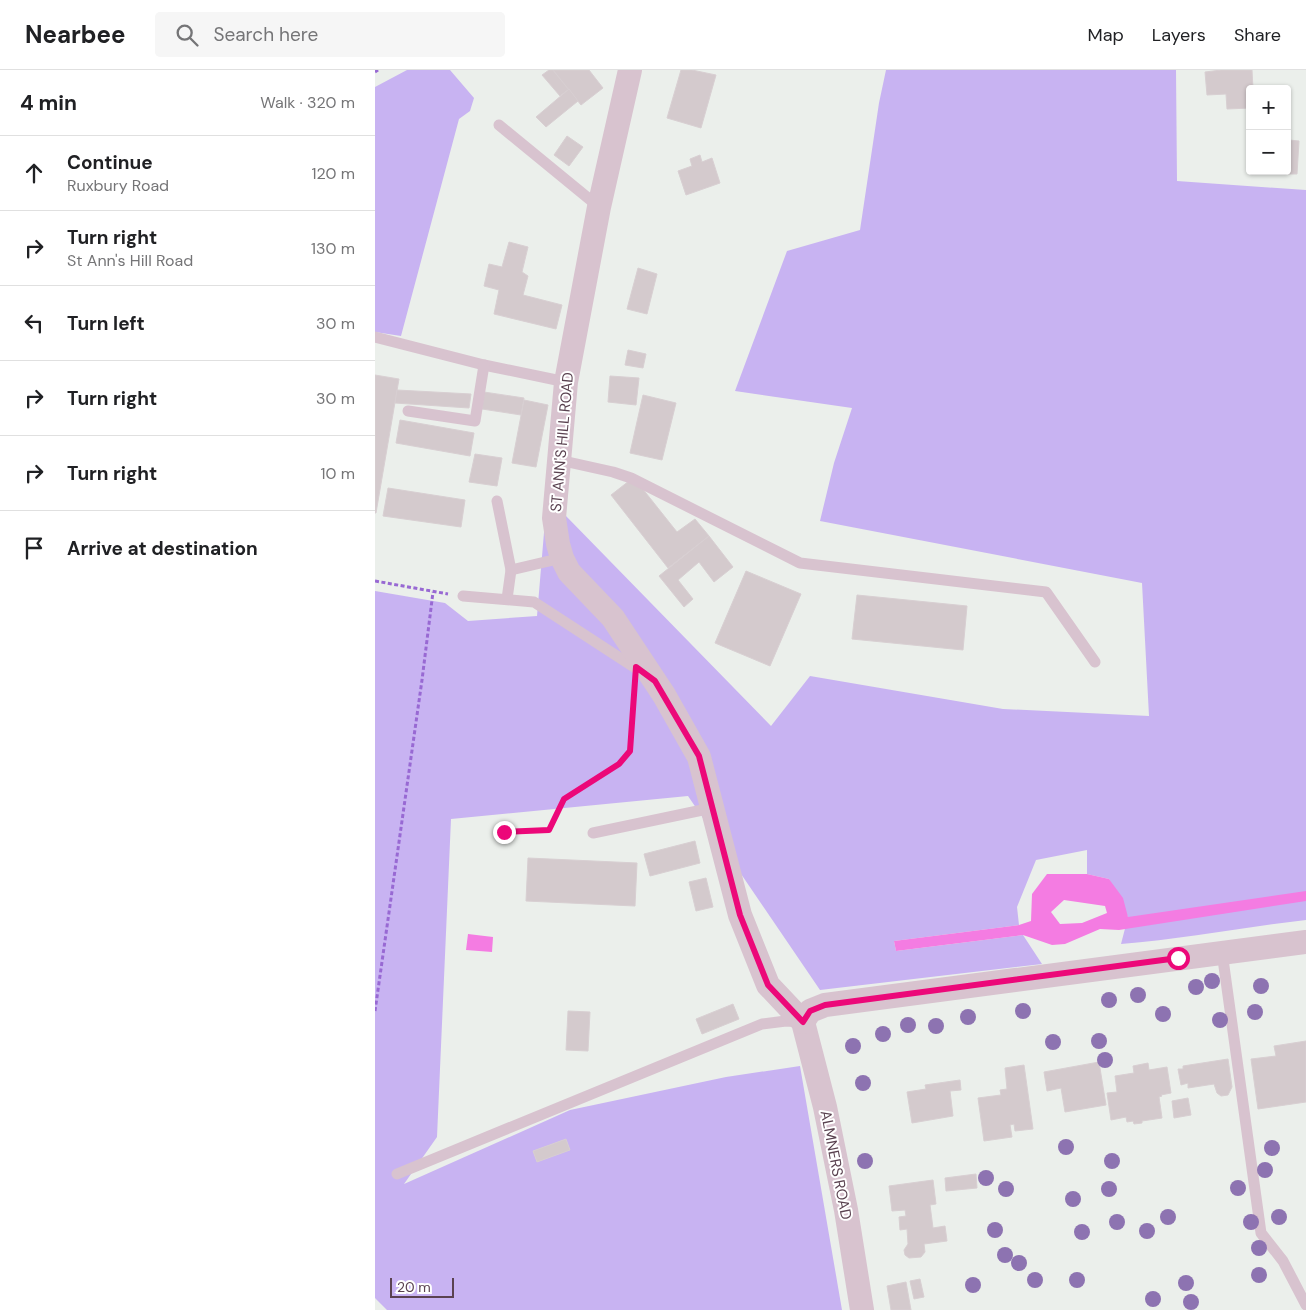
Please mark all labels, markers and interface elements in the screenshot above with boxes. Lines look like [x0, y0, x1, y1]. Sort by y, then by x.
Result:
search box [155, 12, 505, 57]
text: Nearbee [25, 19, 125, 50]
icon: search [173, 21, 201, 49]
text: Search here [213, 22, 318, 47]
text: Map [1088, 23, 1124, 47]
text: Layers [1152, 23, 1206, 47]
text: Share [1234, 23, 1281, 47]
map controls [1246, 85, 1291, 175]
button: + [1246, 85, 1291, 130]
text: 4 min [20, 89, 77, 117]
text: Walk · 320 m [260, 92, 355, 113]
button: − [1246, 130, 1291, 175]
text: Continue [67, 150, 153, 175]
icon: ahead [20, 159, 48, 187]
text: 120 m [311, 163, 355, 184]
text: Ruxbury Road [67, 175, 169, 196]
text: Turn right [67, 225, 157, 250]
icon: right [20, 234, 48, 262]
text: 130 m [311, 238, 355, 259]
text: St Ann's Hill Road [67, 250, 193, 271]
icon: left [20, 309, 48, 337]
text: Turn left [67, 311, 145, 336]
text: 30 m [316, 313, 355, 334]
street label: ST ANN'S HILL ROAD [546, 371, 578, 513]
icon: right [20, 384, 48, 412]
text: Turn right [67, 386, 157, 411]
text: 30 m [316, 388, 355, 409]
icon: right [20, 459, 48, 487]
text: Turn right [67, 461, 157, 486]
text: 10 m [321, 463, 355, 484]
icon: arrive [20, 534, 48, 562]
text: Arrive at destination [67, 536, 258, 561]
route end [493, 821, 516, 844]
route start [1167, 947, 1190, 970]
street label: ALMNERS ROAD [816, 1109, 856, 1221]
scale bar [390, 1275, 454, 1298]
text: 20 m [397, 1278, 431, 1296]

